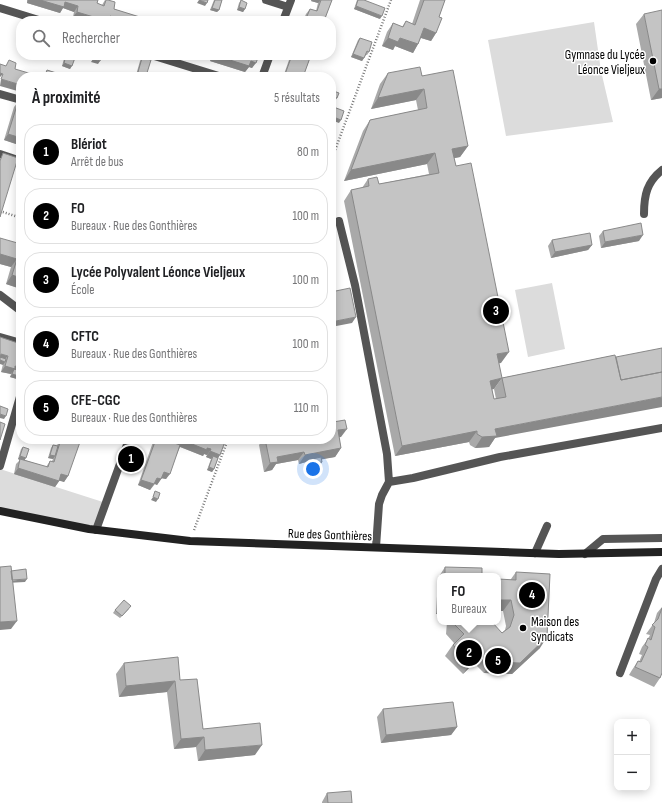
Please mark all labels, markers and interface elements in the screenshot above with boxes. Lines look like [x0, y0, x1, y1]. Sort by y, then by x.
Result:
search box [16, 16, 336, 60]
icon: search [30, 27, 52, 49]
text: Rechercher [62, 29, 120, 48]
place label: Gymnase du Lycée Léonce Vieljeux [565, 47, 645, 78]
marker: Gymnase du Lycée Léonce Vieljeux [648, 56, 658, 66]
text: À proximité [32, 88, 100, 108]
text: 5 résultats [274, 90, 320, 106]
text: Blériot [71, 135, 107, 154]
text: 1 [43, 144, 49, 160]
text: 80 m [297, 144, 319, 160]
text: Arrêt de bus [71, 154, 124, 170]
text: FO [71, 199, 85, 218]
text: 2 [43, 208, 49, 224]
text: 100 m [292, 208, 319, 224]
text: Bureaux · Rue des Gonthières [71, 218, 197, 234]
text: Lycée Polyvalent Léonce Vieljeux [71, 263, 245, 282]
text: 3 [43, 272, 49, 288]
text: 100 m [292, 272, 319, 288]
text: École [71, 282, 94, 298]
pin: 3 [483, 296, 509, 326]
text: CFTC [71, 327, 99, 346]
text: 4 [43, 336, 49, 352]
text: 100 m [292, 336, 319, 352]
text: Bureaux · Rue des Gonthières [71, 346, 197, 362]
text: CFE-CGC [71, 391, 120, 410]
text: 5 [43, 400, 49, 416]
text: 110 m [294, 400, 319, 416]
text: Bureaux · Rue des Gonthières [71, 410, 197, 426]
pin: 1 [118, 444, 144, 474]
your location [303, 459, 323, 479]
street label: Rue des Gonthières [288, 526, 373, 544]
popup [437, 573, 501, 625]
pin: 4 [519, 580, 545, 610]
text: FO [451, 582, 465, 601]
text: Bureaux [451, 601, 487, 617]
place label: Maison des Syndicats [531, 614, 579, 645]
marker: Maison des Syndicats [518, 623, 528, 633]
pin: 2 [456, 638, 482, 668]
pin: 5 [485, 646, 511, 676]
map controls [614, 719, 650, 791]
button: + [614, 719, 650, 755]
button: − [614, 755, 650, 791]

